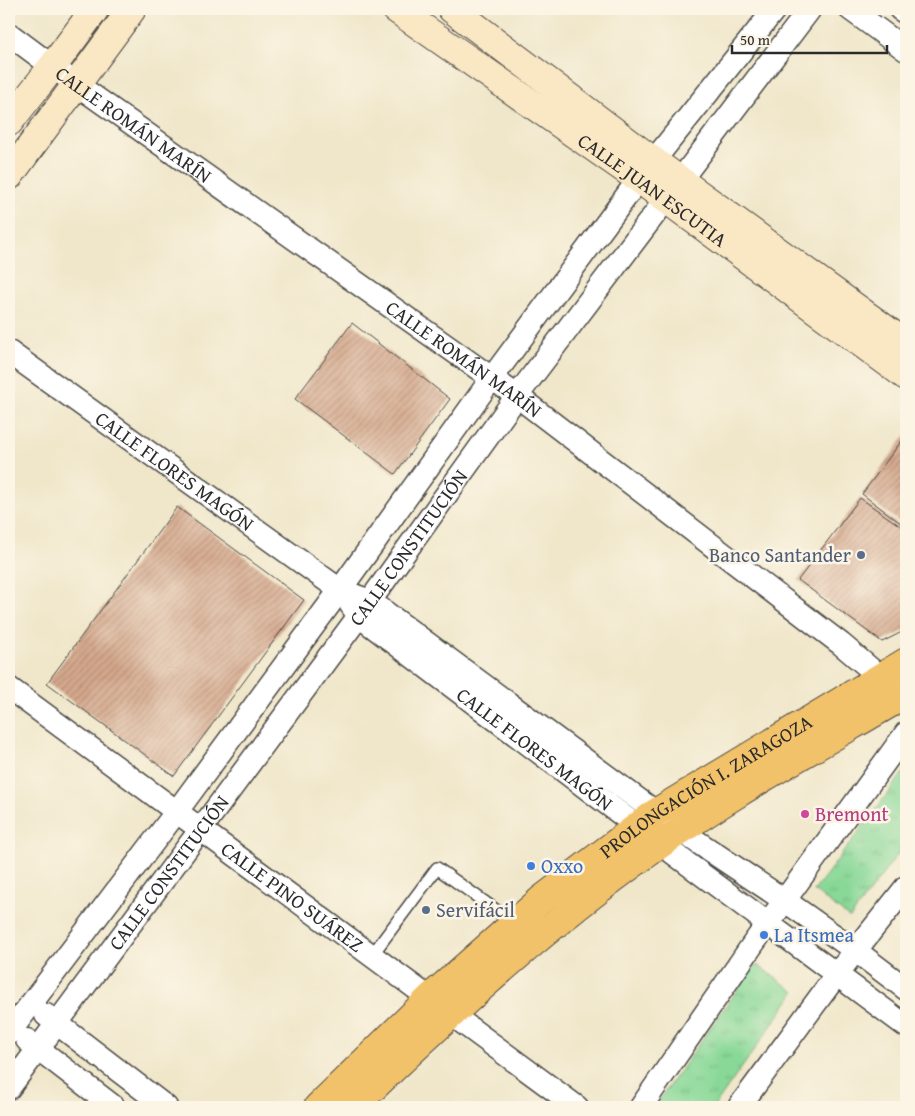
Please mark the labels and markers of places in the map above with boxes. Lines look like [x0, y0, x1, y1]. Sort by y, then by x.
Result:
place label: Banco Santander [709, 540, 851, 569]
marker: Banco Santander [855, 549, 867, 561]
place label: Bremont [815, 799, 889, 828]
marker: Bremont [799, 808, 811, 820]
place label: Oxxo [541, 851, 583, 880]
marker: Oxxo [525, 860, 537, 872]
place label: Servifácil [436, 895, 515, 924]
marker: Servifácil [420, 904, 432, 916]
place label: La Itsmea [774, 920, 854, 949]
marker: La Itsmea [758, 929, 770, 941]

